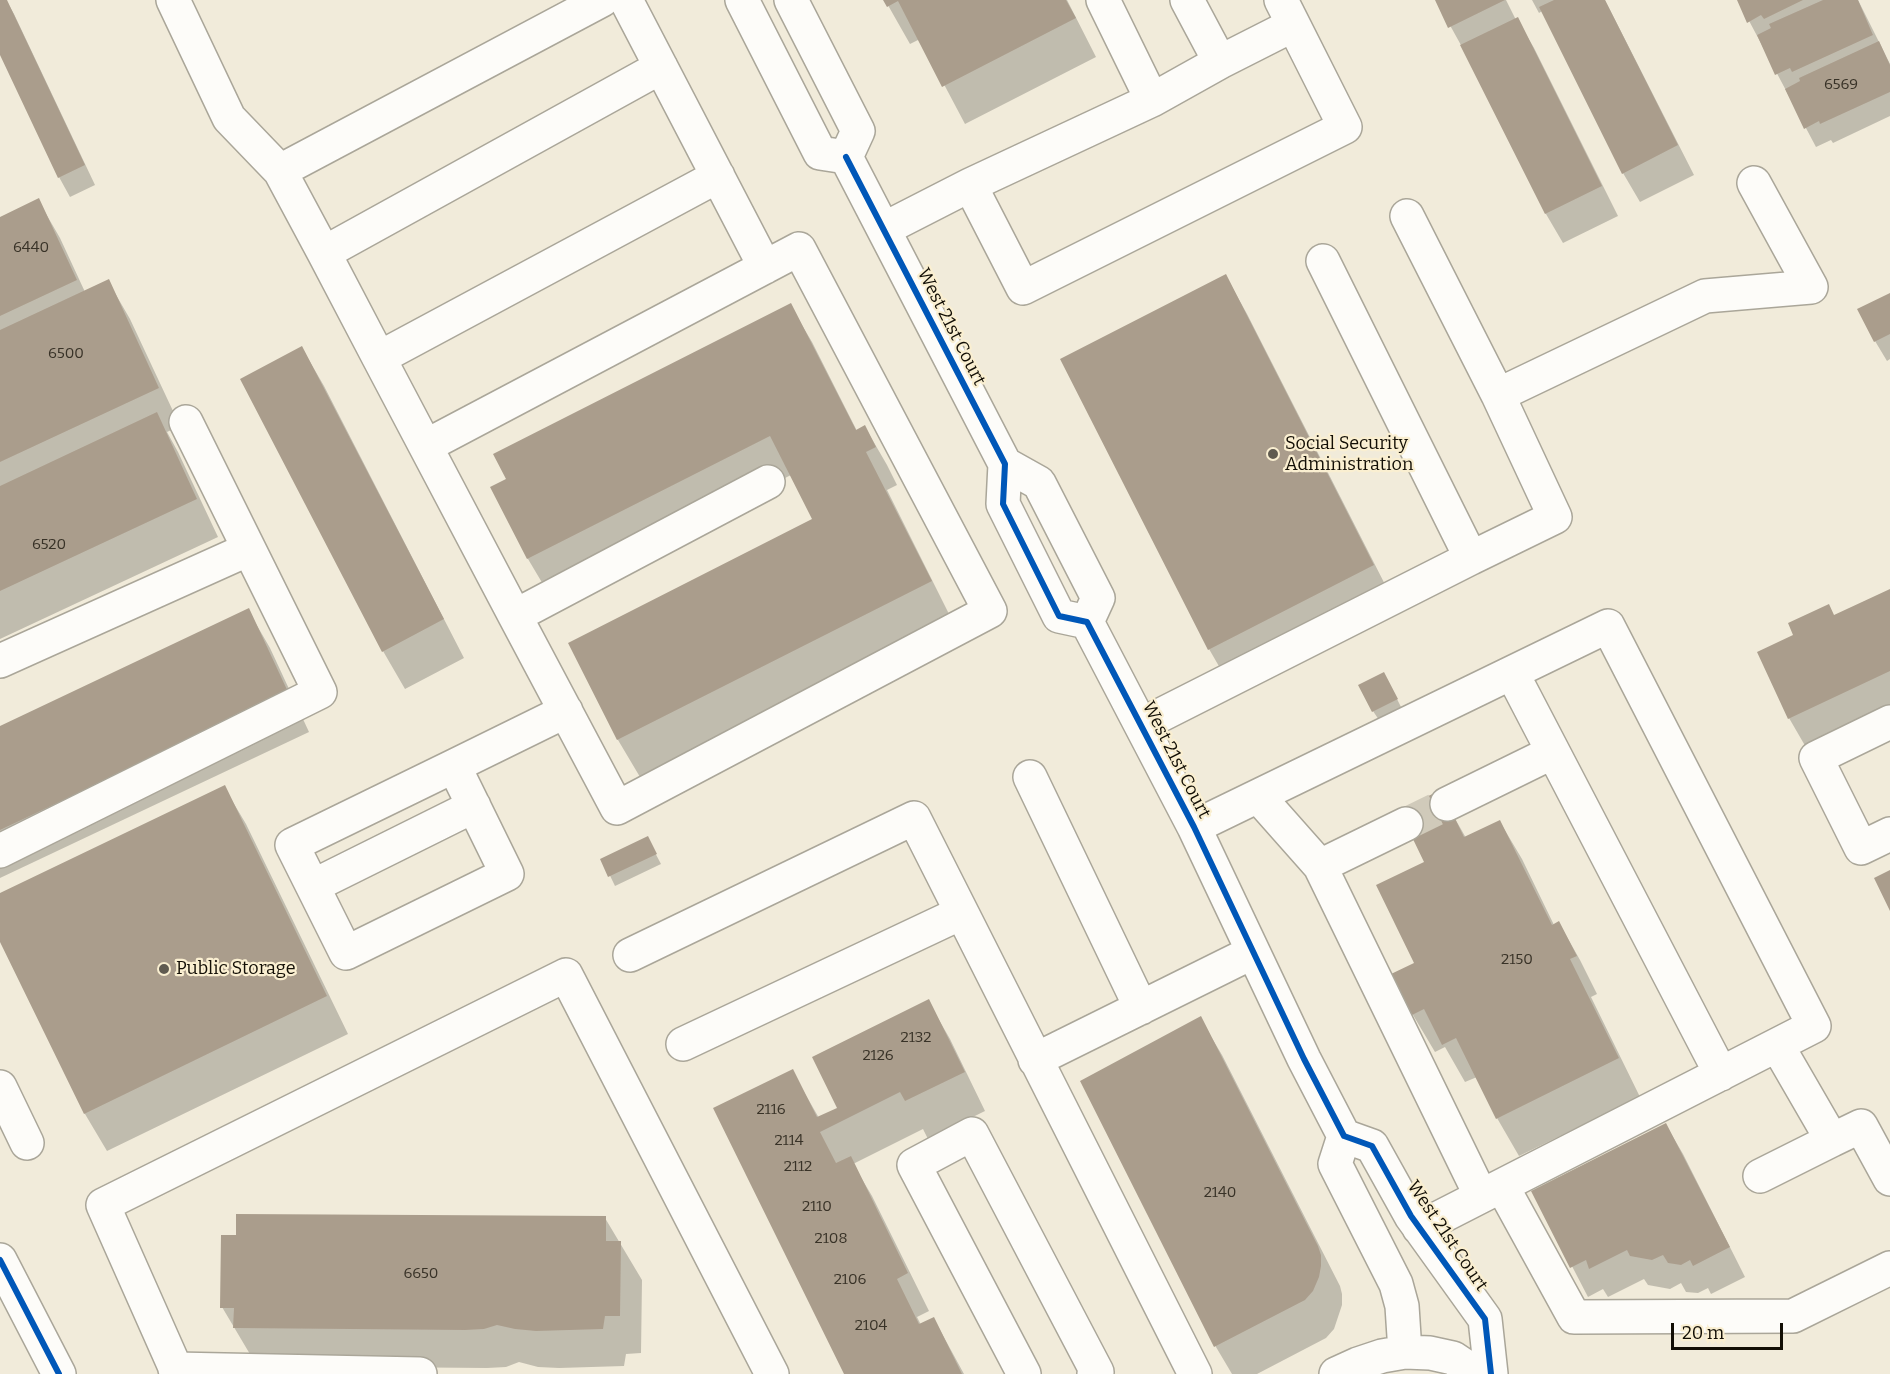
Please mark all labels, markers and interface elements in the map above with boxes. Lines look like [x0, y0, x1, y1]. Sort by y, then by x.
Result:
house number: 6569 [1824, 76, 1858, 94]
house number: 6440 [13, 239, 49, 257]
street label: West 21st Court [912, 265, 990, 389]
house number: 6500 [48, 345, 84, 363]
place label: Social Security Administration [1285, 433, 1413, 476]
marker: Social Security Administration [1266, 447, 1280, 461]
house number: 6520 [32, 536, 66, 554]
street label: West 21st Court [1137, 698, 1215, 822]
house number: 2150 [1501, 951, 1533, 969]
place label: Public Storage [176, 958, 296, 980]
marker: Public Storage [157, 962, 171, 976]
house number: 2132 [901, 1029, 931, 1047]
house number: 2126 [862, 1047, 894, 1065]
house number: 2116 [756, 1101, 786, 1119]
house number: 2114 [774, 1132, 804, 1150]
house number: 2112 [784, 1158, 812, 1176]
street label: West 21st Court [1402, 1177, 1492, 1295]
house number: 2140 [1204, 1184, 1236, 1202]
house number: 2110 [802, 1198, 832, 1216]
house number: 2108 [815, 1230, 847, 1248]
house number: 6650 [404, 1265, 438, 1283]
house number: 2106 [834, 1271, 866, 1289]
scale bar [1674, 1311, 1786, 1349]
house number: 2104 [855, 1317, 887, 1335]
text: 20 m [1682, 1322, 1724, 1344]

